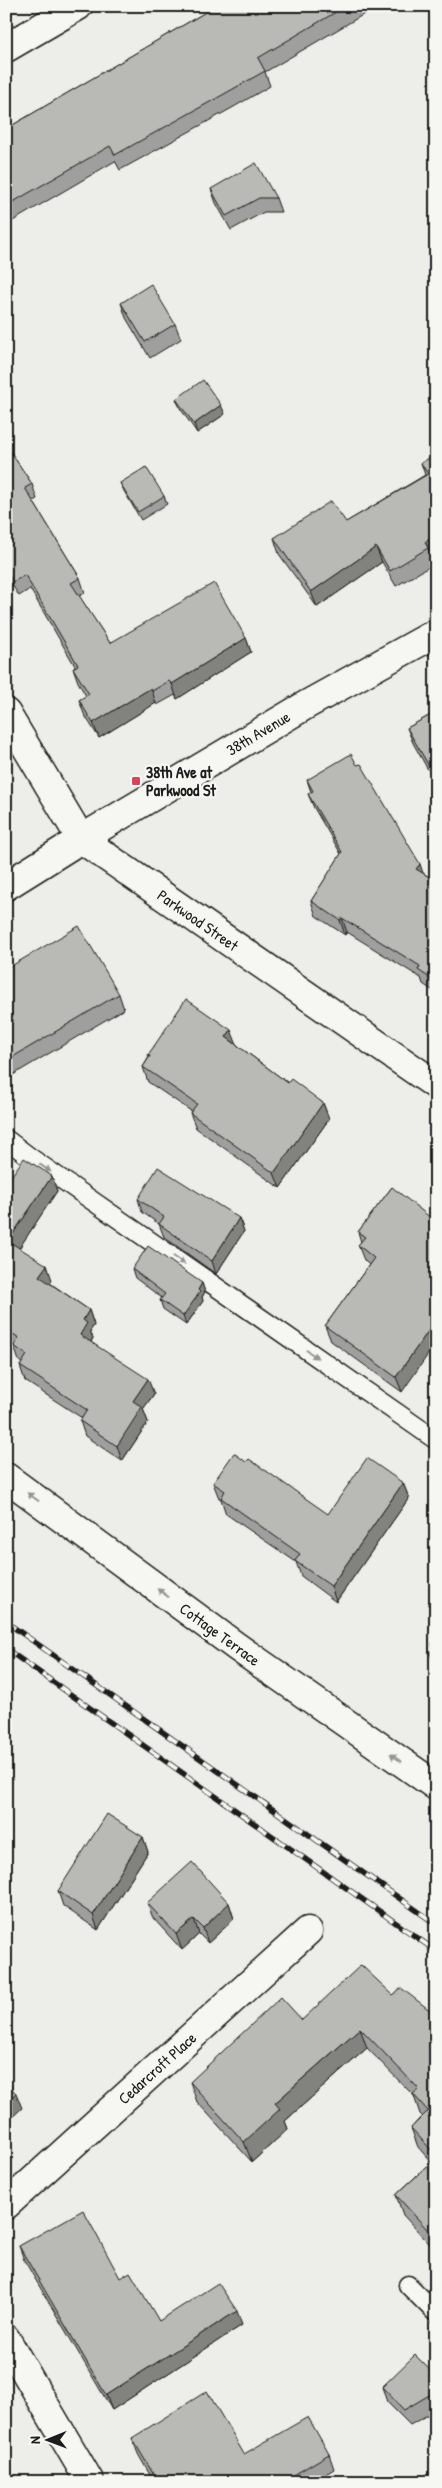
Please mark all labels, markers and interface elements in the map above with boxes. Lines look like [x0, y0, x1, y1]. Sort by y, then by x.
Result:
street label: 38th Avenue [222, 705, 294, 761]
place label: 38th Ave at Parkwood St [146, 761, 216, 801]
marker: 38th Ave at Parkwood St [130, 775, 142, 787]
street label: Parkwood Street [153, 884, 243, 956]
one-way arrow [38, 1163, 52, 1173]
one-way arrow [172, 1255, 185, 1266]
one-way arrow [305, 1349, 319, 1359]
one-way arrow [26, 1492, 39, 1502]
one-way arrow [157, 1588, 170, 1598]
street label: Cottage Terrace [175, 1597, 265, 1671]
one-way arrow [389, 1753, 403, 1763]
street label: Cedarcroft Place [113, 2026, 201, 2109]
north arrow [22, 2416, 72, 2466]
text: N [25, 2436, 44, 2444]

